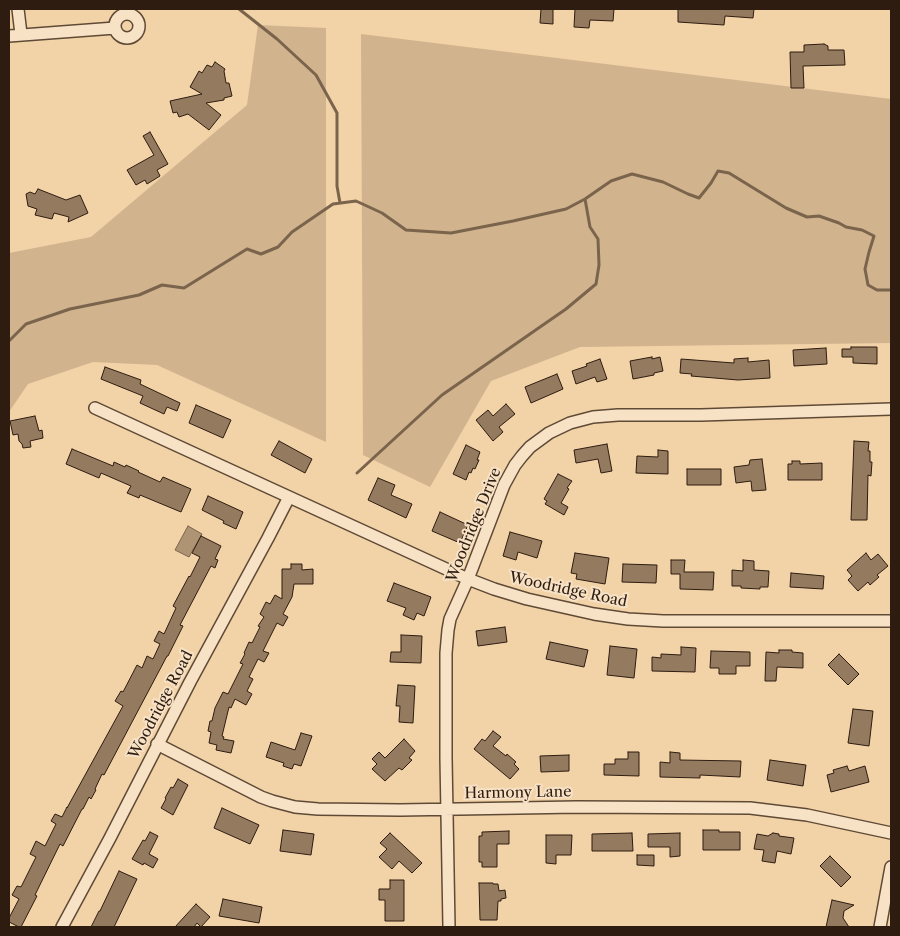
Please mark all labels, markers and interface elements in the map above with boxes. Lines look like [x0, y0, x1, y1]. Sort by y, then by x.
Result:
street label: Woodridge Drive [443, 465, 505, 585]
street label: Woodridge Road [507, 569, 629, 611]
street label: Woodridge Road [125, 648, 197, 762]
street label: Harmony Lane [464, 783, 572, 803]

